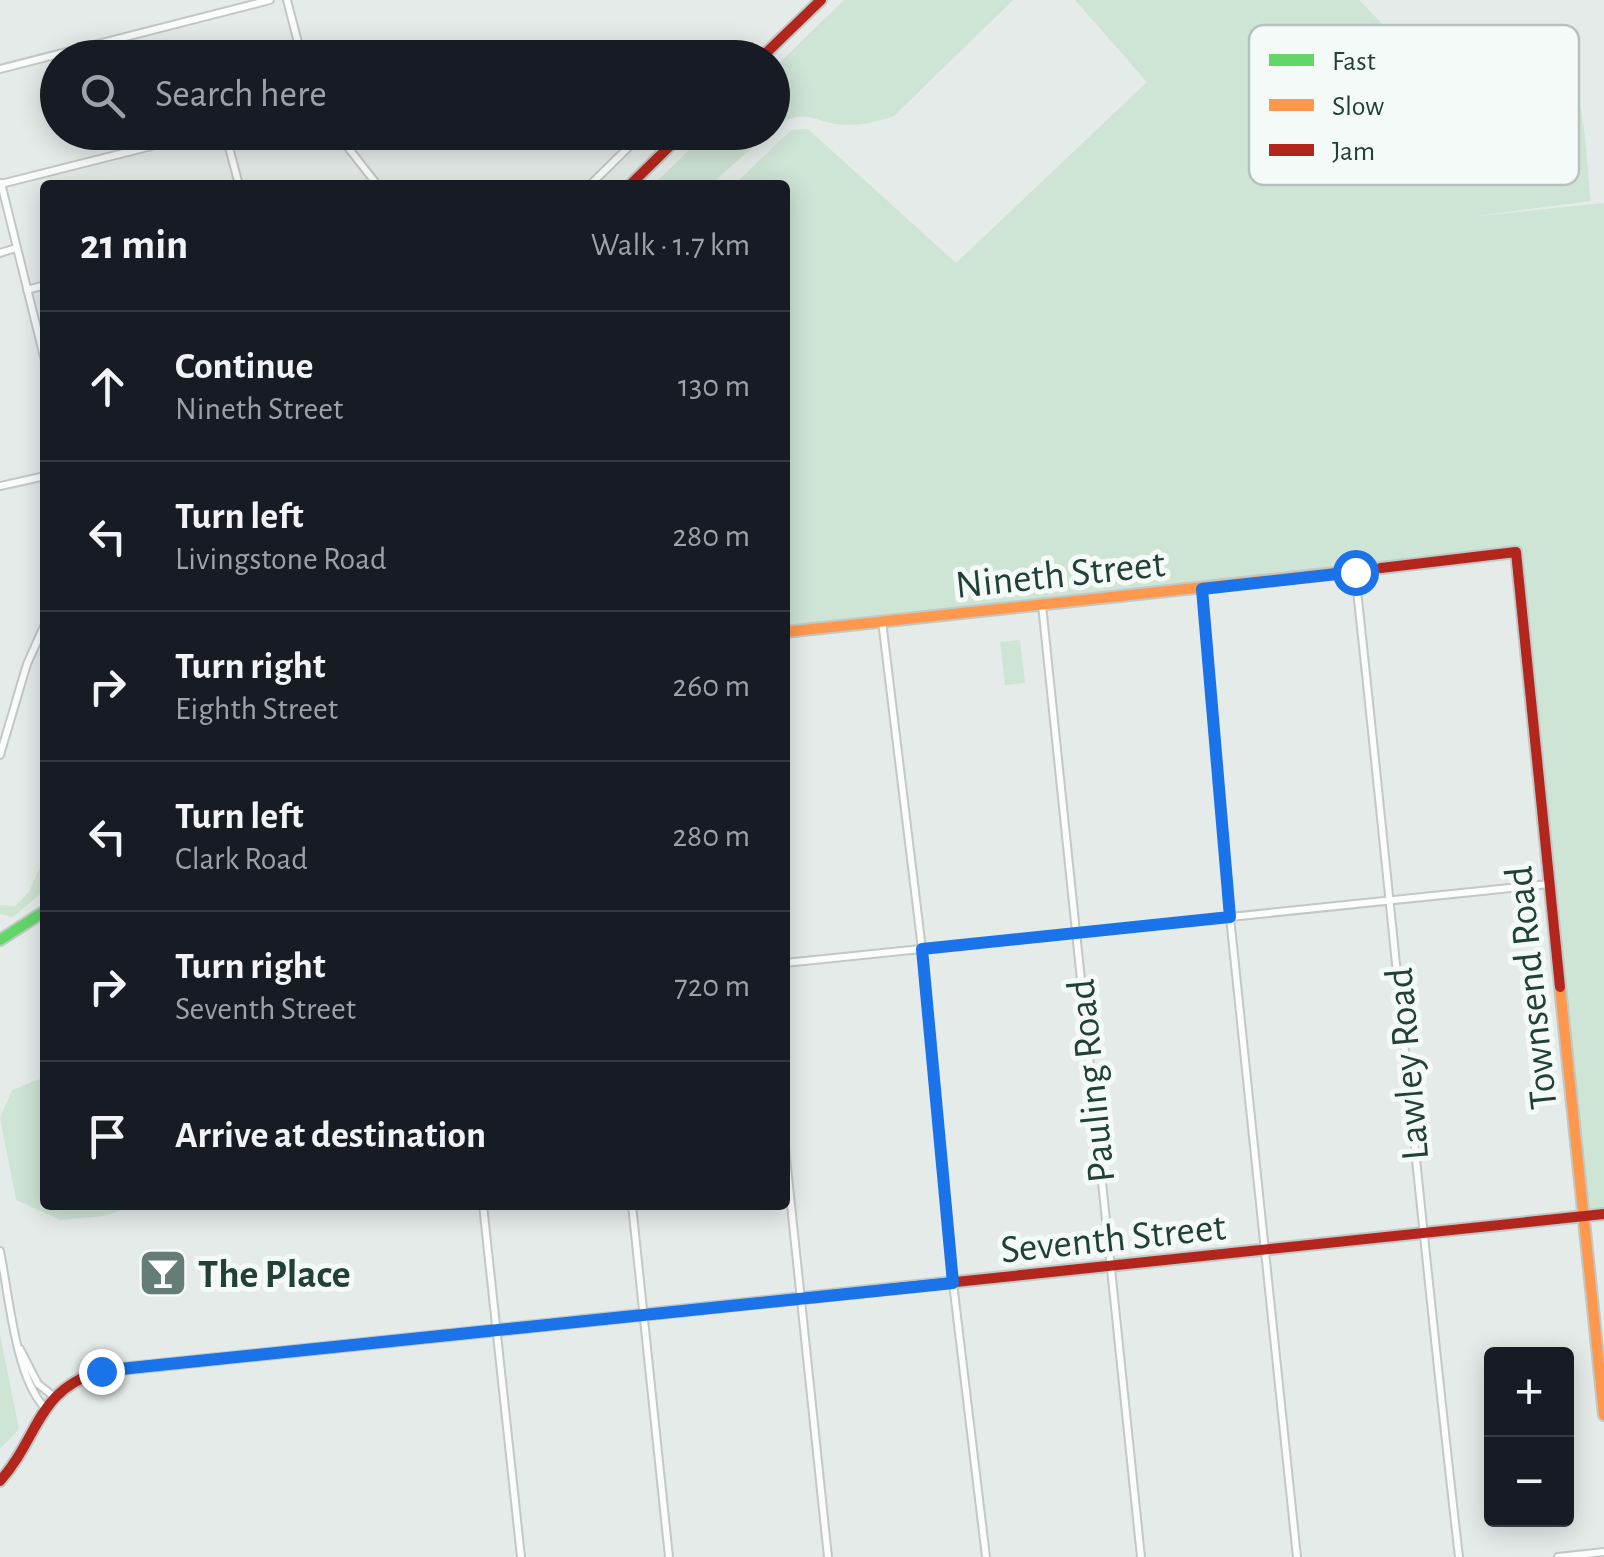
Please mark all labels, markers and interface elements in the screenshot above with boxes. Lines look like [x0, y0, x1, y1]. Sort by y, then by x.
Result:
legend [1249, 25, 1579, 185]
search box [40, 40, 790, 150]
text: Fast [1332, 48, 1376, 76]
icon: search [75, 68, 130, 123]
text: Search here [155, 76, 327, 114]
text: Slow [1332, 93, 1384, 121]
text: Jam [1332, 138, 1375, 166]
text: 21 min [80, 224, 188, 266]
text: Walk · 1.7 km [591, 229, 750, 261]
text: Continue [175, 348, 313, 386]
icon: ahead [80, 359, 135, 414]
text: 130 m [678, 370, 750, 402]
text: Nineth Street [175, 393, 343, 425]
text: Turn left [175, 498, 303, 536]
icon: left [80, 509, 135, 564]
text: 280 m [672, 520, 750, 552]
text: Livingstone Road [175, 543, 387, 575]
street label: Nineth Street [953, 544, 1167, 606]
route start [1333, 550, 1379, 596]
text: Turn right [175, 648, 325, 686]
icon: right [80, 659, 135, 714]
text: 260 m [673, 670, 750, 702]
text: Eighth Street [175, 693, 338, 725]
text: Turn left [175, 798, 303, 836]
icon: left [80, 809, 135, 864]
text: 280 m [672, 820, 750, 852]
text: Clark Road [175, 843, 308, 875]
street label: Townsend Road [1499, 864, 1565, 1111]
text: Turn right [175, 948, 325, 986]
icon: right [80, 959, 135, 1014]
street label: Lawley Road [1380, 966, 1436, 1162]
text: 720 m [674, 970, 750, 1002]
street label: Pauling Road [1061, 977, 1123, 1185]
text: Seventh Street [175, 993, 356, 1025]
icon: arrive [80, 1109, 135, 1164]
text: Arrive at destination [175, 1117, 486, 1155]
street label: Seventh Street [999, 1207, 1228, 1271]
bar icon: The Place [137, 1247, 189, 1299]
place label: The Place [198, 1255, 351, 1295]
map controls [1484, 1347, 1574, 1527]
button: + [1484, 1347, 1574, 1437]
route end [79, 1349, 125, 1395]
button: − [1484, 1437, 1574, 1527]

